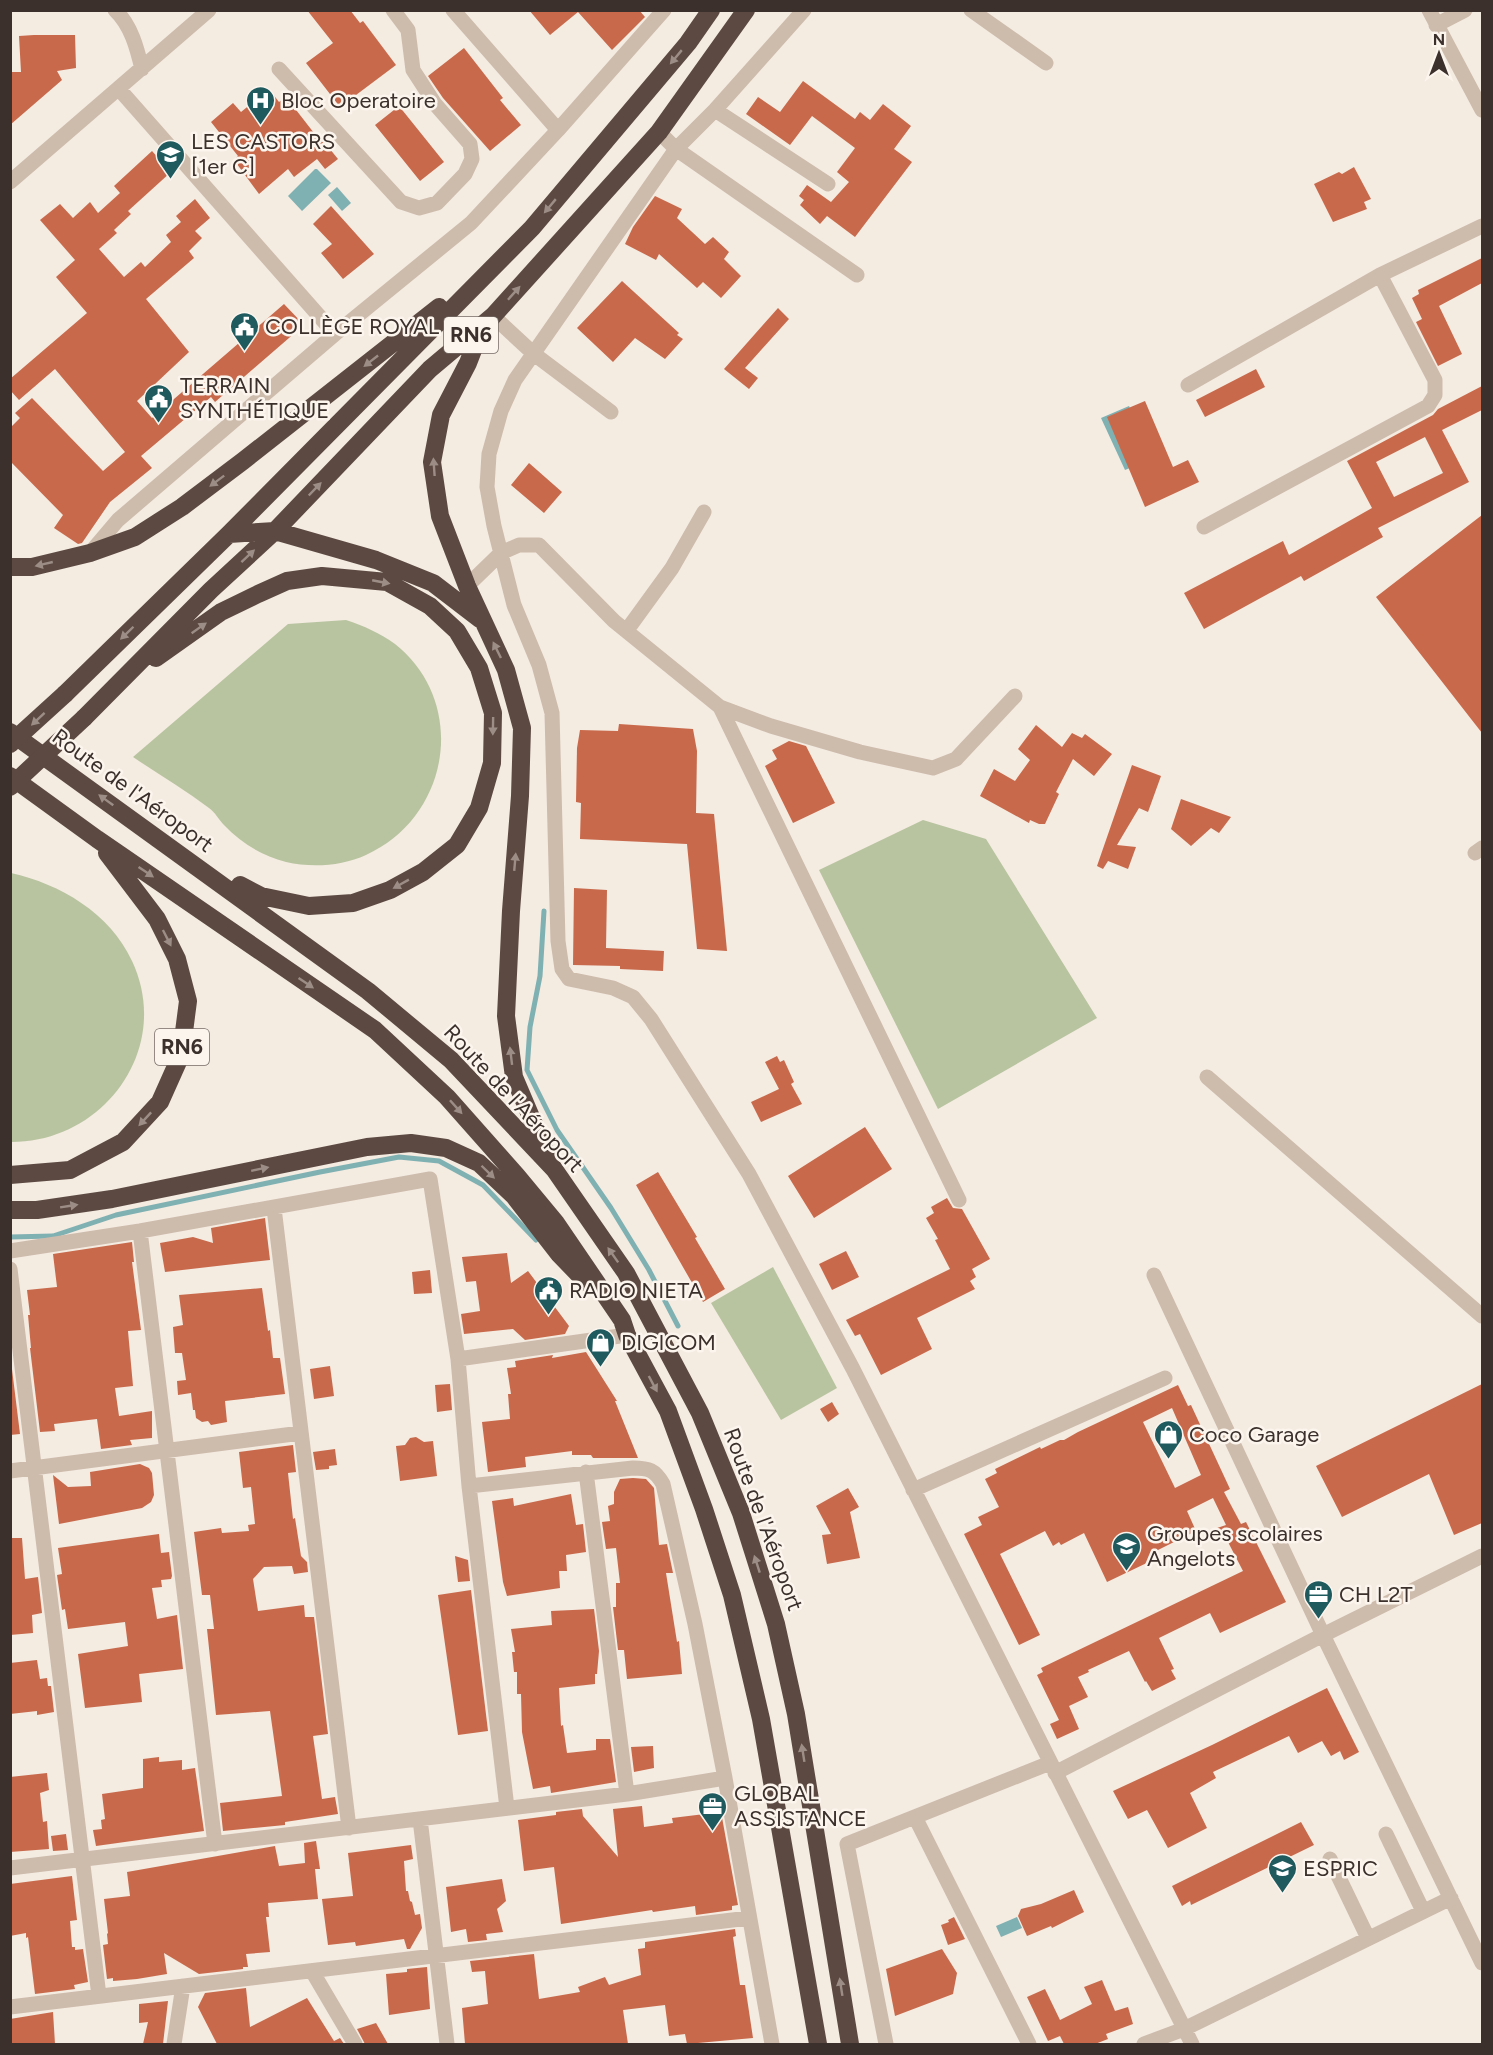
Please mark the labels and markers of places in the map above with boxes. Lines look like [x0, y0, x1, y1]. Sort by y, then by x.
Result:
hospital icon: Bloc Operatoire [244, 84, 276, 126]
place label: Bloc Operatoire [281, 87, 436, 114]
place label: LES CASTORS [1er C] [191, 128, 335, 180]
school or university icon: LES CASTORS [1er C] [154, 138, 186, 180]
public building icon: COLLÈGE ROYAL [228, 310, 260, 352]
place label: COLLÈGE ROYAL [265, 313, 440, 340]
place label: TERRAIN SYNTHÉTIQUE [180, 372, 329, 424]
public building icon: TERRAIN SYNTHÉTIQUE [143, 382, 175, 424]
public building icon: RADIO NIETA [532, 1274, 564, 1316]
place label: RADIO NIETA [569, 1277, 703, 1304]
shop icon: DIGICOM [584, 1326, 616, 1368]
place label: DIGICOM [621, 1329, 716, 1356]
shop icon: Coco Garage [1152, 1418, 1184, 1460]
place label: Coco Garage [1189, 1421, 1319, 1448]
place label: Groupes scolaires Angelots [1147, 1520, 1323, 1572]
school or university icon: Groupes scolaires Angelots [1110, 1530, 1142, 1572]
office icon: CH L2T [1302, 1578, 1334, 1620]
place label: CH L2T [1339, 1581, 1413, 1608]
place label: GLOBAL ASSISTANCE [734, 1780, 867, 1832]
office icon: GLOBAL ASSISTANCE [697, 1790, 729, 1832]
school or university icon: ESPRIC [1266, 1852, 1298, 1894]
place label: ESPRIC [1303, 1855, 1378, 1882]

